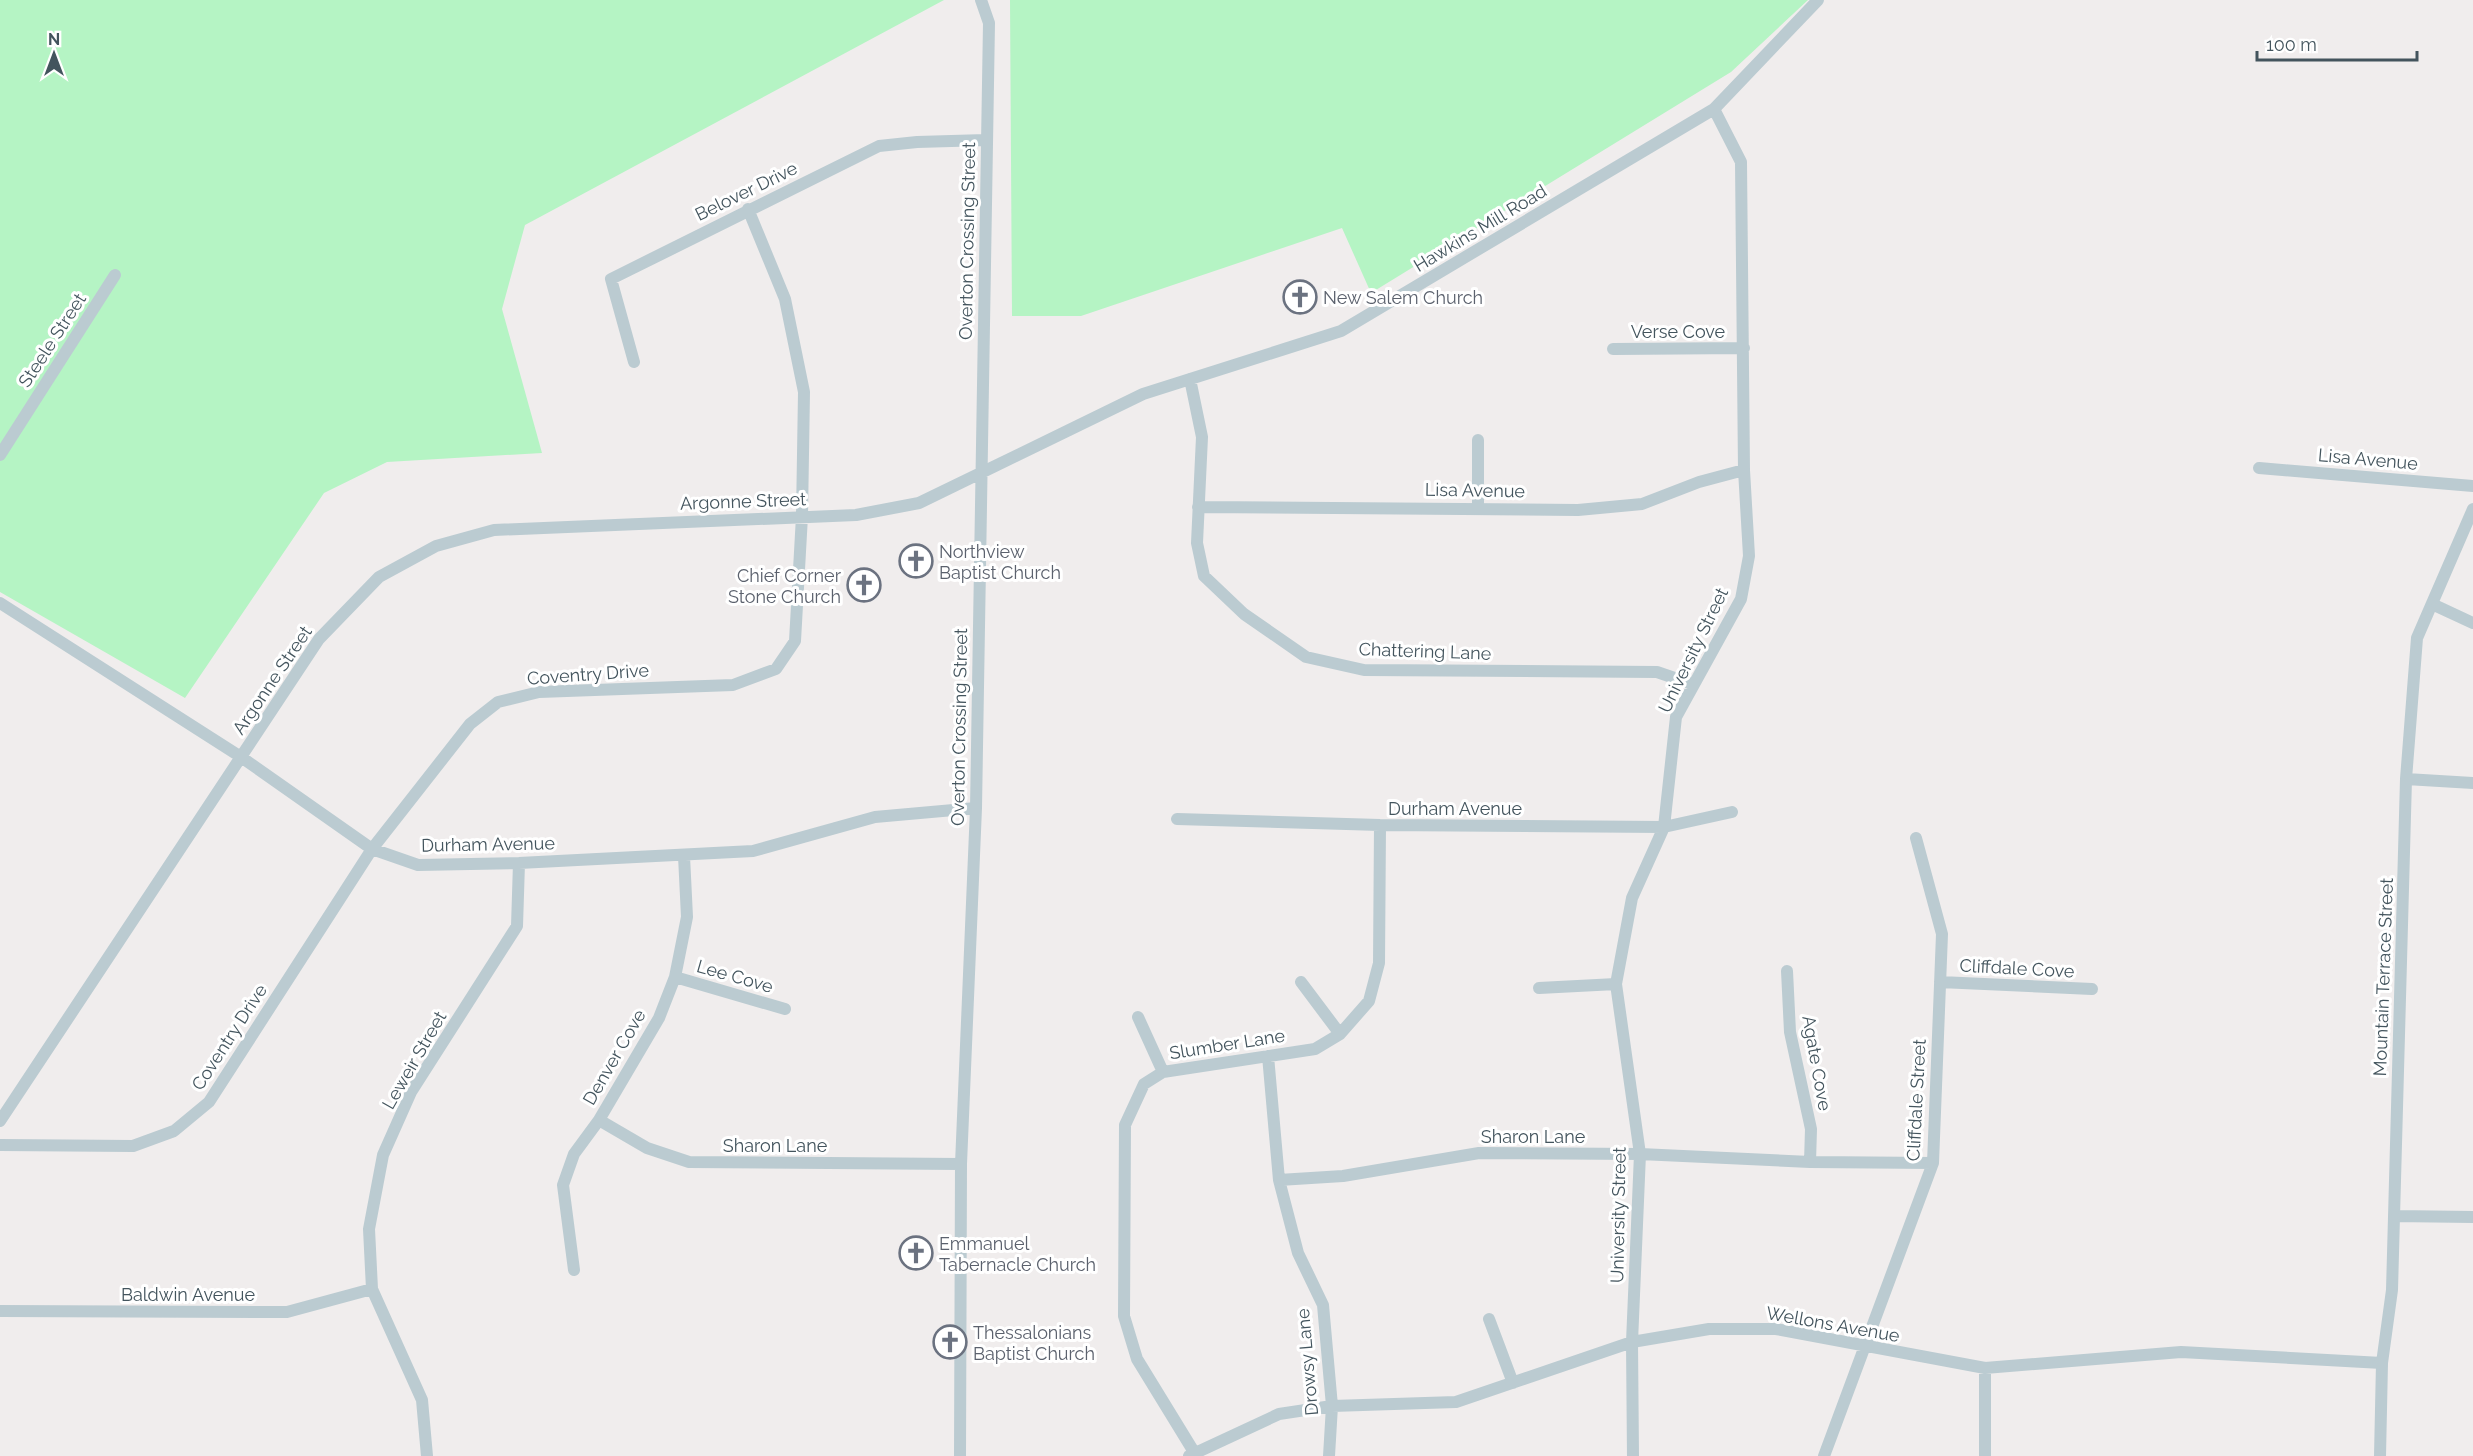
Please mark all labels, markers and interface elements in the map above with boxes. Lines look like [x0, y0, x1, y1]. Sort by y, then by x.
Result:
north arrow [24, 24, 84, 84]
scale bar [2257, 24, 2418, 62]
text: N [48, 30, 60, 49]
text: 100 m [2266, 34, 2317, 55]
street label: Overton Crossing Street [955, 142, 979, 340]
street label: Belover Drive [691, 157, 801, 225]
street label: Hawkins Mill Road [1410, 180, 1550, 276]
church icon: New Salem Church [1282, 279, 1318, 315]
place label: New Salem Church [1323, 287, 1483, 308]
street label: Steele Street [14, 289, 90, 391]
street label: Verse Cove [1631, 321, 1726, 342]
street label: Lisa Avenue [2317, 444, 2419, 474]
street label: Lisa Avenue [1425, 479, 1526, 501]
street label: Argonne Street [680, 488, 806, 514]
place label: Northview Baptist Church [939, 541, 1061, 583]
church icon: Northview Baptist Church [898, 543, 934, 579]
place label: Chief Corner Stone Church [728, 565, 842, 607]
church icon: Chief Corner Stone Church [846, 567, 882, 603]
street label: University Street [1654, 584, 1732, 716]
street label: Argonne Street [228, 622, 316, 738]
street label: Overton Crossing Street [947, 628, 971, 826]
street label: Chattering Lane [1358, 638, 1492, 664]
street label: Coventry Drive [526, 659, 650, 689]
street label: Durham Avenue [1388, 798, 1522, 819]
street label: Durham Avenue [421, 832, 556, 856]
street label: Mountain Terrace Street [2369, 877, 2397, 1077]
street label: Lee Cove [694, 955, 776, 997]
street label: Cliffdale Cove [1959, 955, 2075, 982]
street label: Coventry Drive [187, 980, 271, 1094]
street label: Denver Cove [578, 1005, 650, 1108]
street label: Leweir Street [377, 1007, 451, 1113]
street label: Agate Cove [1798, 1014, 1836, 1113]
street label: Slumber Lane [1168, 1024, 1287, 1063]
street label: Cliffdale Street [1902, 1038, 1930, 1162]
street label: Sharon Lane [1481, 1126, 1586, 1147]
street label: Sharon Lane [723, 1135, 828, 1156]
street label: University Street [1606, 1147, 1630, 1283]
place label: Emmanuel Tabernacle Church [939, 1233, 1096, 1275]
church icon: Emmanuel Tabernacle Church [898, 1235, 934, 1271]
street label: Baldwin Avenue [121, 1284, 255, 1305]
street label: Wellons Avenue [1765, 1302, 1902, 1346]
street label: Drowsy Lane [1292, 1307, 1322, 1416]
place label: Thessalonians Baptist Church [973, 1322, 1095, 1364]
church icon: Thessalonians Baptist Church [932, 1324, 968, 1360]

